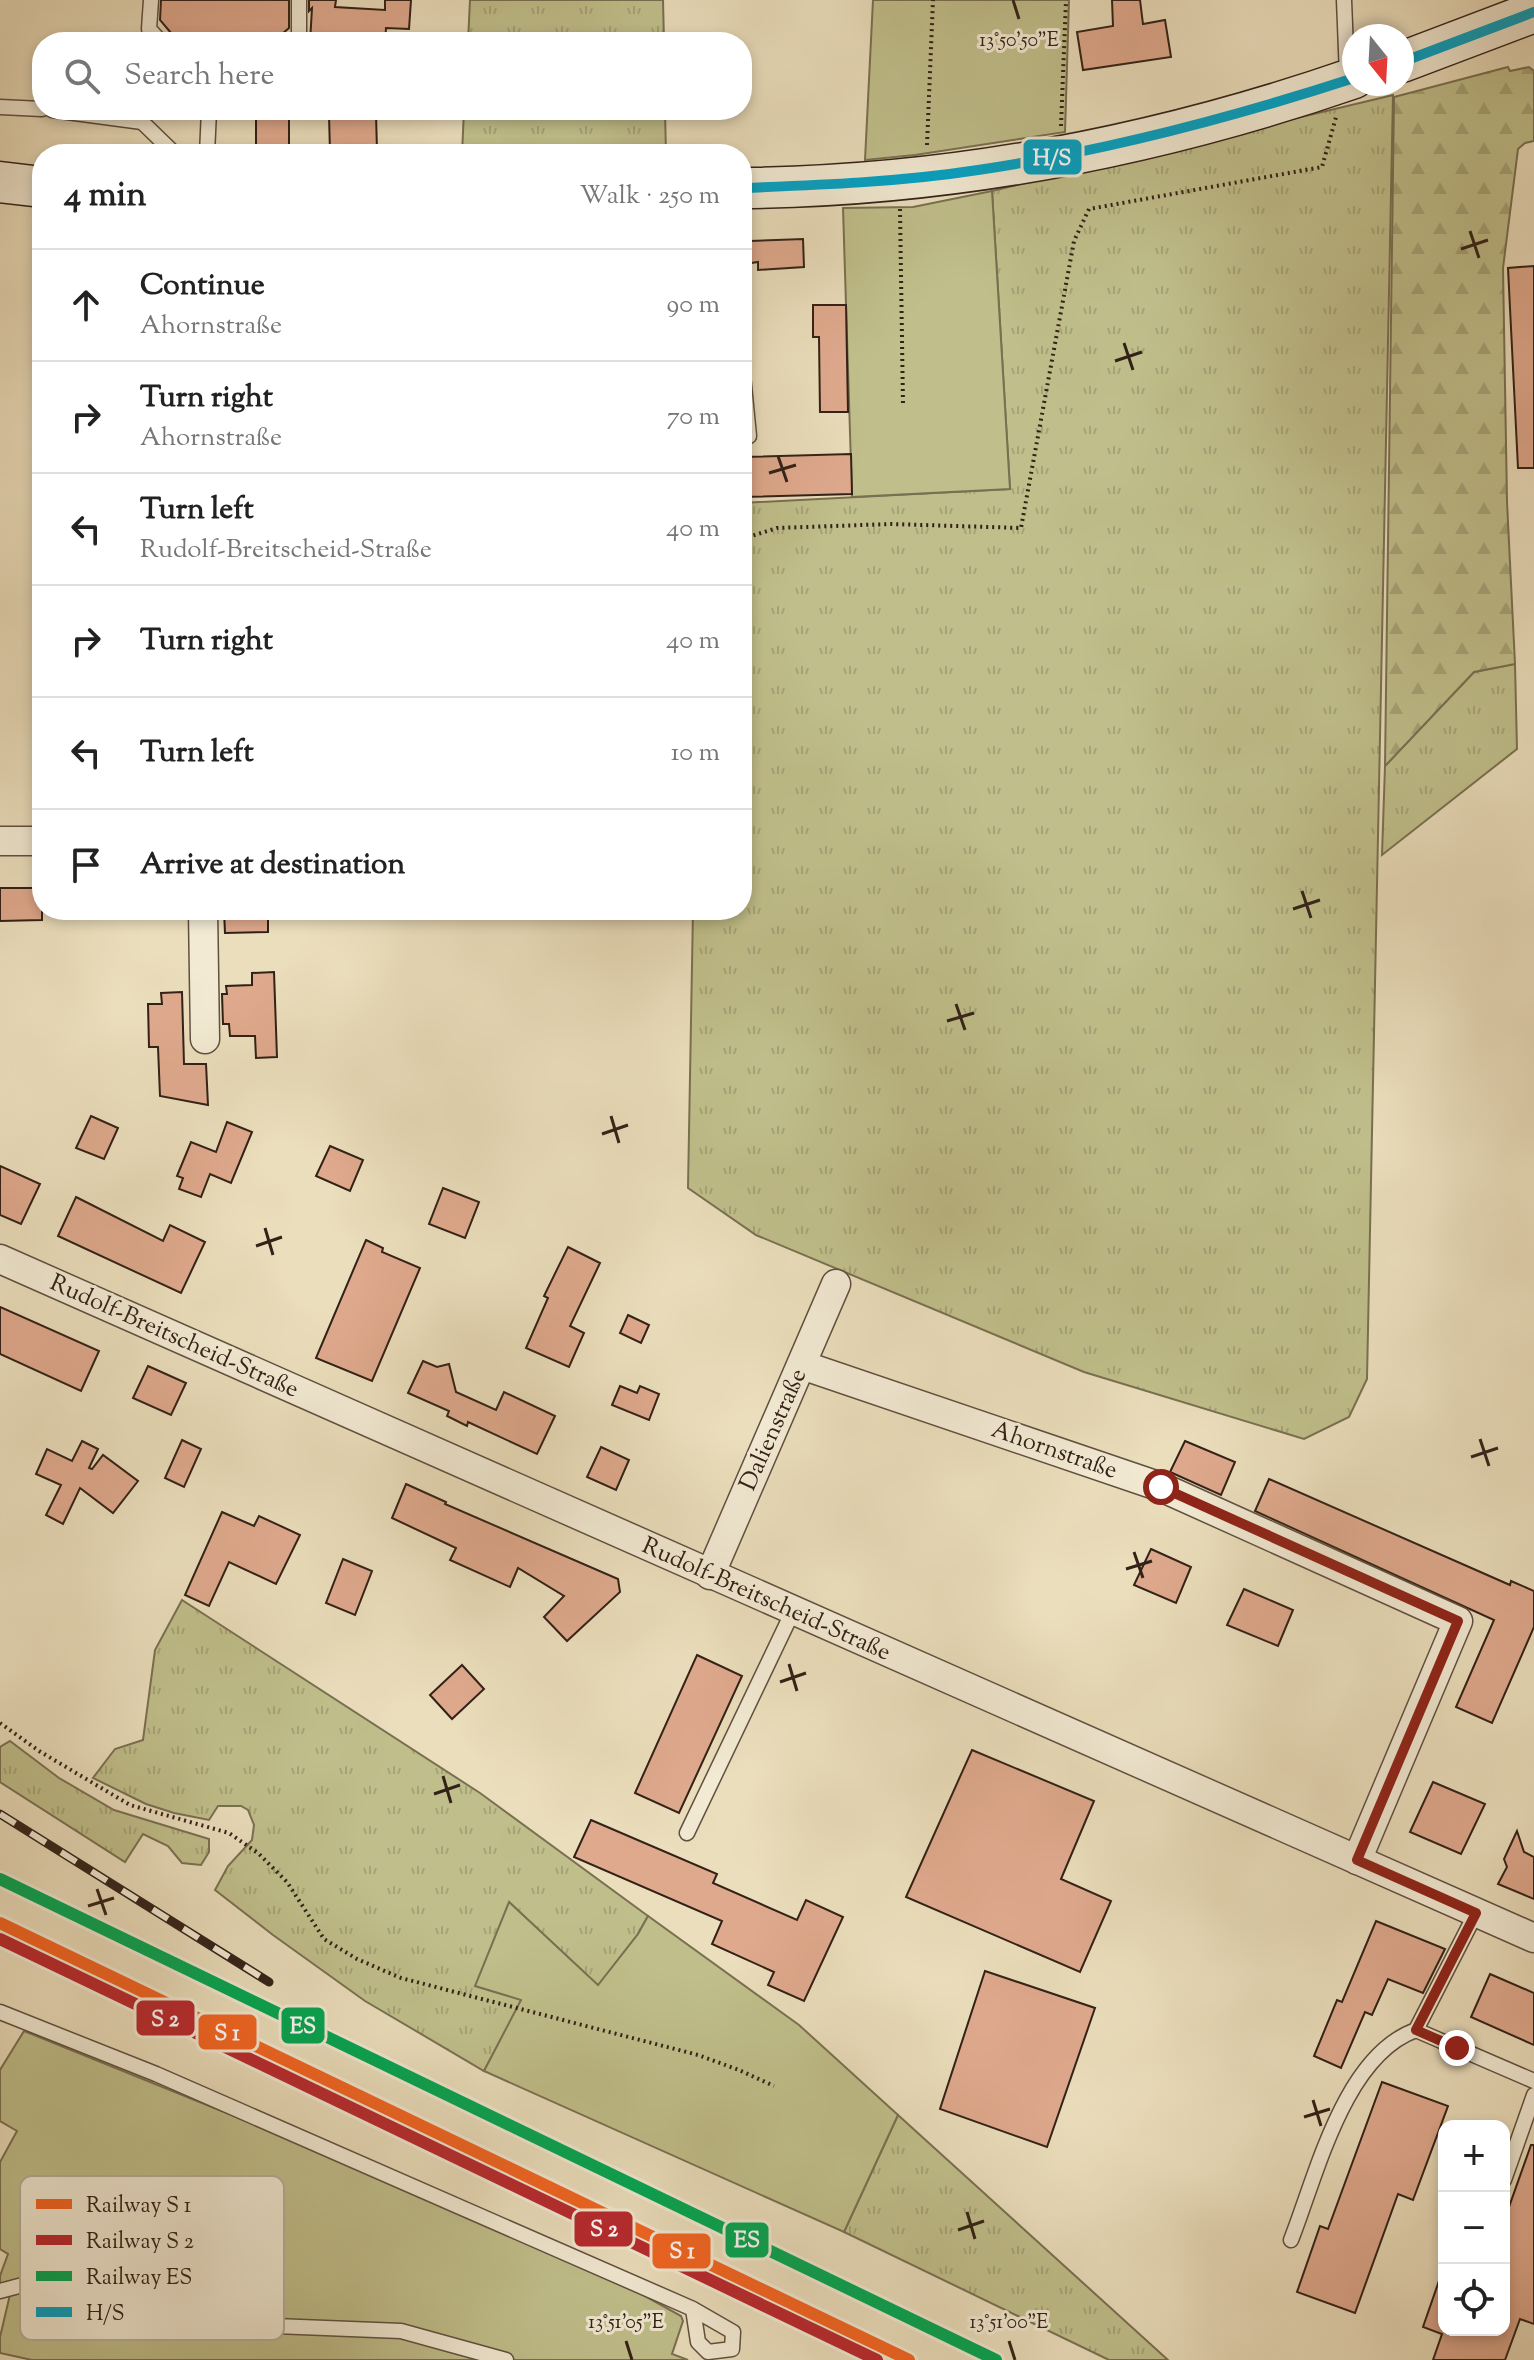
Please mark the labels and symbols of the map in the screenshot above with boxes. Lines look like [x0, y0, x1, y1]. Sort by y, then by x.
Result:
north arrow [1342, 24, 1414, 96]
text: 13°50'50"E [979, 27, 1059, 56]
line badge: H/S [1022, 138, 1083, 176]
text: H/S [1033, 144, 1071, 176]
street label: Rudolf-Breitscheid-Straße [44, 1267, 304, 1407]
street label: Dalienstraße [732, 1364, 816, 1496]
street label: Ahornstraße [986, 1414, 1122, 1488]
route start [1143, 1469, 1179, 1505]
street label: Rudolf-Breitscheid-Straße [636, 1530, 896, 1670]
line badge: S 2 [135, 1999, 196, 2037]
text: S 2 [151, 2005, 180, 2037]
line badge: ES [280, 2006, 326, 2045]
text: ES [290, 2012, 316, 2044]
line badge: S 1 [197, 2013, 258, 2051]
text: S 1 [214, 2019, 240, 2051]
route end [1439, 2030, 1475, 2066]
legend [20, 2176, 284, 2340]
text: Railway S 1 [86, 2191, 192, 2223]
line badge: S 2 [573, 2210, 634, 2248]
text: S 2 [590, 2215, 619, 2247]
line badge: ES [724, 2221, 770, 2259]
text: ES [734, 2226, 760, 2258]
text: Railway S 2 [86, 2227, 194, 2259]
line badge: S 1 [651, 2232, 712, 2270]
text: S 1 [669, 2237, 695, 2269]
text: Railway ES [86, 2263, 192, 2295]
text: H/S [86, 2299, 125, 2331]
text: 13°51'05"E [588, 2309, 664, 2338]
text: 13°51'00"E [970, 2309, 1048, 2338]

